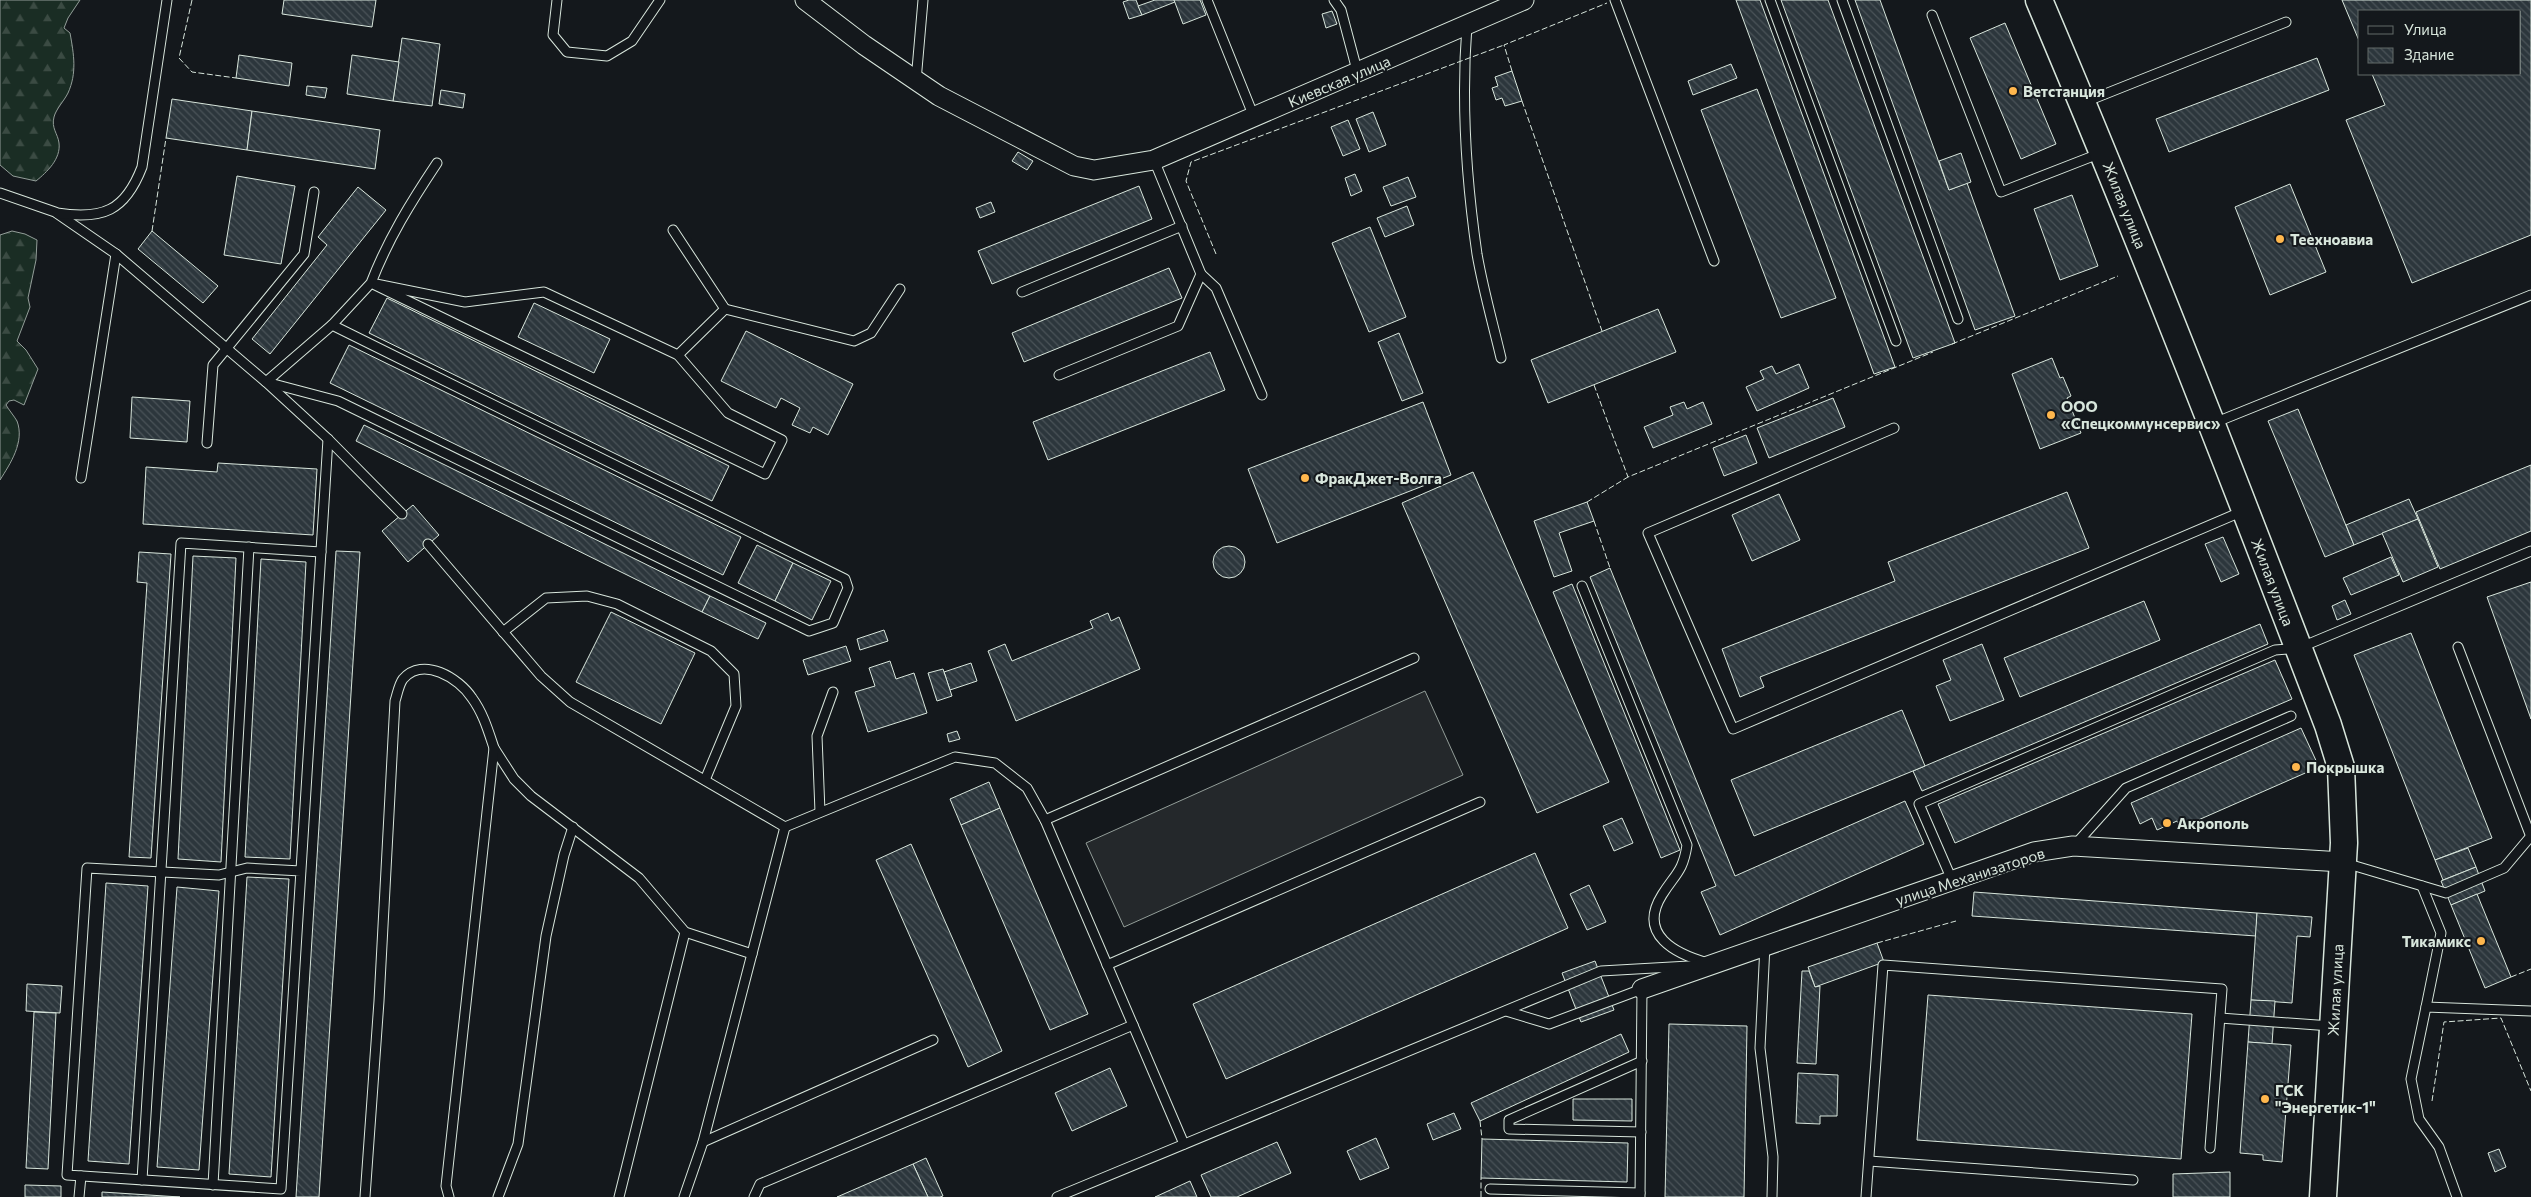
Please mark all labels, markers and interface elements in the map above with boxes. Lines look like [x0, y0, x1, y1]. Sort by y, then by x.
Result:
legend [2358, 10, 2521, 75]
text: Улица [2404, 20, 2446, 38]
text: Здание [2404, 45, 2454, 63]
street label: Киевская улица [1285, 51, 1393, 111]
place label: Ветстанция [2023, 82, 2105, 100]
marker: Ветстанция [2007, 85, 2019, 97]
street label: Жилая улица [2099, 159, 2151, 251]
place label: Теехноавиа [2290, 230, 2373, 248]
marker: Теехноавиа [2274, 233, 2286, 245]
place label: ООО «Спецкоммунсервис» [2061, 397, 2221, 432]
marker: ООО «Спецкоммунсервис» [2045, 409, 2057, 421]
place label: ФракДжет-Волга [1315, 469, 1442, 487]
marker: ФракДжет-Волга [1299, 472, 1311, 484]
street label: Жилая улица [2248, 536, 2298, 628]
place label: Покрышка [2306, 758, 2384, 776]
marker: Покрышка [2290, 761, 2302, 773]
place label: Акрополь [2177, 814, 2249, 832]
marker: Акрополь [2161, 817, 2173, 829]
street label: улица Механизаторов [1893, 843, 2047, 909]
place label: Тикамикс [2402, 932, 2471, 950]
marker: Тикамикс [2475, 935, 2487, 947]
street label: Жилая улица [2324, 943, 2346, 1037]
place label: ГСК "Энергетик-1" [2275, 1081, 2376, 1116]
marker: ГСК "Энергетик-1" [2259, 1093, 2271, 1105]

